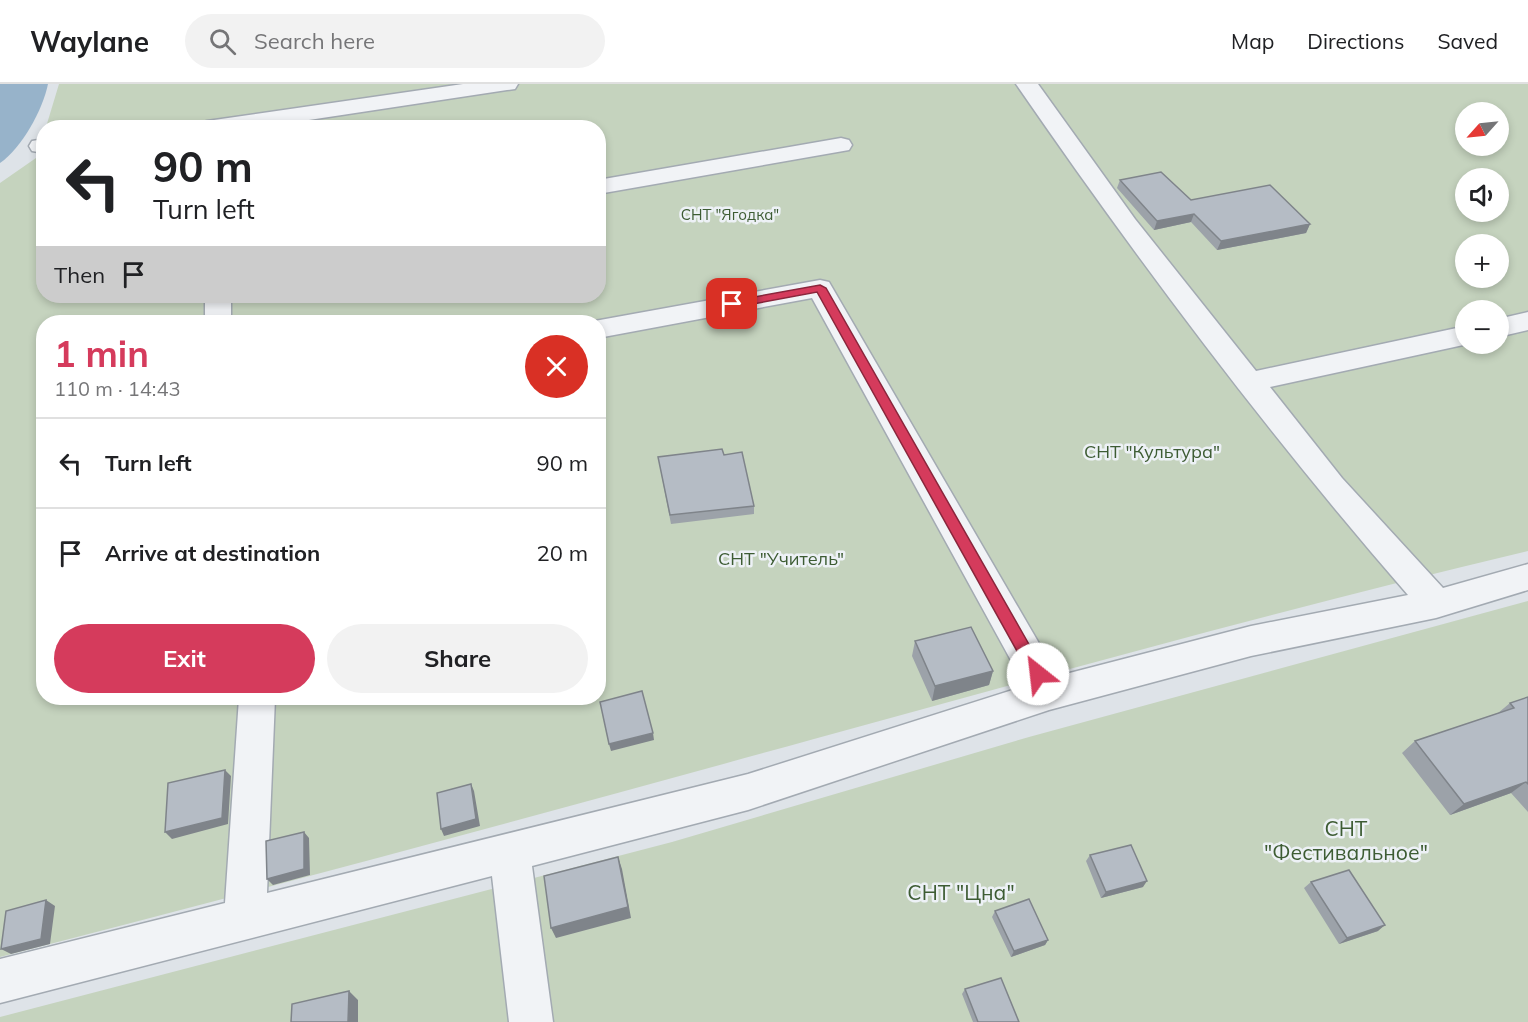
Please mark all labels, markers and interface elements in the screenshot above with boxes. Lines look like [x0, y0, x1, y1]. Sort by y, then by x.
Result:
search box [185, 14, 605, 68]
text: Waylane [30, 24, 149, 59]
icon: search [206, 25, 239, 58]
text: Search here [254, 27, 375, 55]
text: Map [1231, 28, 1274, 54]
text: Directions [1307, 28, 1404, 54]
text: Saved [1437, 28, 1498, 54]
north arrow [1455, 102, 1509, 156]
map controls [1455, 102, 1509, 354]
text: 90 m [153, 140, 253, 193]
icon: left [54, 144, 132, 222]
button: sound [1455, 168, 1509, 222]
text: Turn left [153, 192, 255, 226]
park label: СНТ "Ягодка" [681, 205, 779, 224]
button: + [1455, 234, 1509, 288]
icon: arrive [117, 258, 150, 291]
text: Then [54, 261, 105, 289]
pin [706, 278, 757, 329]
icon: arrive [715, 287, 748, 320]
button: − [1455, 300, 1509, 354]
text: 1 min [54, 331, 149, 376]
button: close [525, 335, 588, 398]
text: 110 m · 14:43 [54, 376, 180, 401]
park label: СНТ "Культура" [1084, 440, 1220, 463]
icon: left [54, 447, 87, 480]
text: Turn left [105, 449, 192, 477]
text: 90 m [537, 449, 588, 477]
icon: arrive [54, 537, 87, 570]
text: Arrive at destination [105, 539, 320, 567]
text: 20 m [537, 539, 588, 567]
park label: СНТ "Учитель" [718, 547, 844, 570]
button: Exit [54, 624, 315, 693]
button: Share [327, 624, 588, 693]
position arrow [1006, 642, 1070, 706]
park label: СНТ "Фестивальное" [1264, 815, 1428, 865]
park label: СНТ "Цна" [907, 879, 1015, 905]

